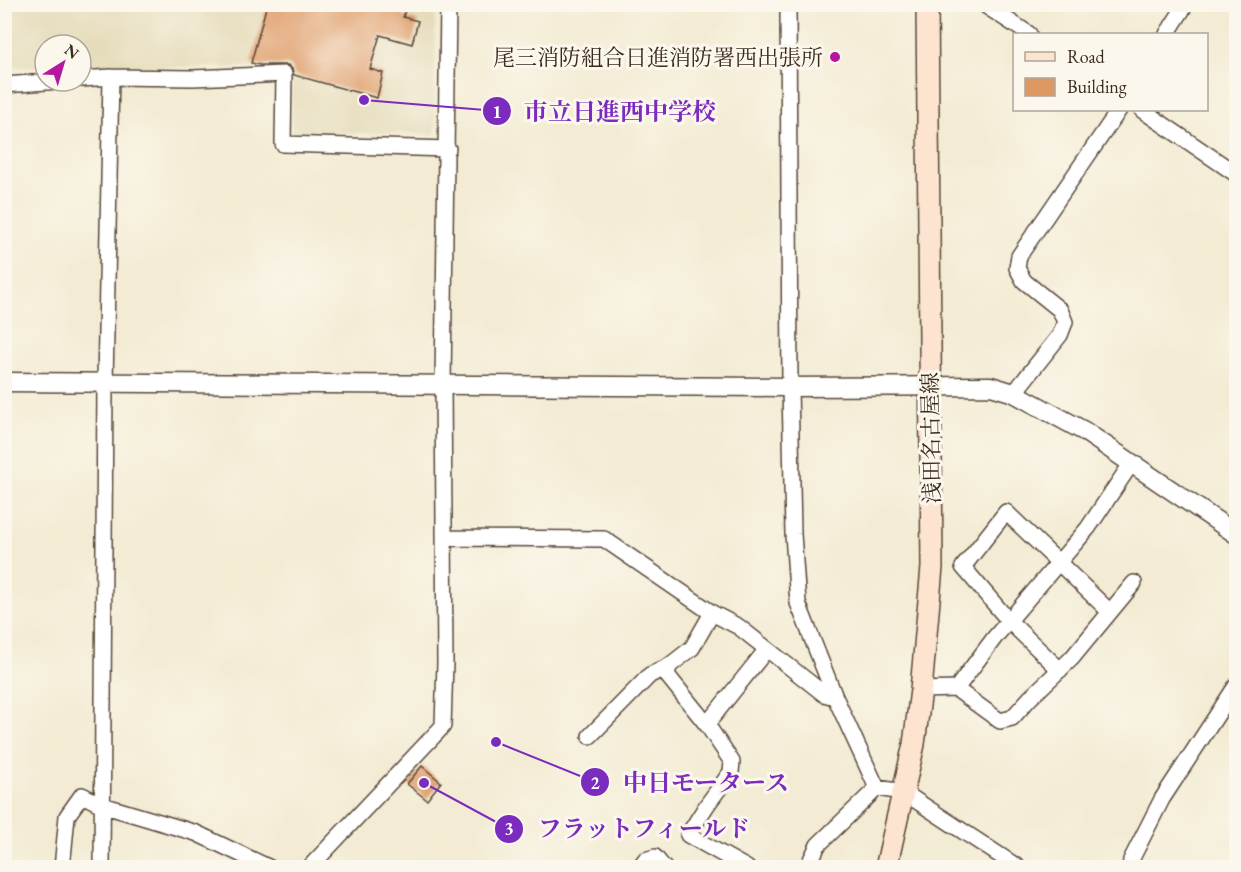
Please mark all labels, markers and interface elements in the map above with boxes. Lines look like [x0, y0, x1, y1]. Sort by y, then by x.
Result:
north arrow [33, 33, 93, 93]
legend [1013, 33, 1208, 111]
text: N [60, 39, 83, 64]
place label: 尾三消防組合日進消防署西出張所 [493, 43, 823, 72]
text: Road [1067, 45, 1106, 68]
marker: 尾三消防組合日進消防署西出張所 [828, 50, 842, 64]
text: Building [1067, 75, 1127, 98]
callout: 市立日進西中学校 [482, 90, 728, 132]
text: 市立日進西中学校 [524, 96, 716, 127]
text: 1 [492, 100, 502, 123]
street label: 浅田名古屋線 [915, 372, 947, 504]
callout: 中日モータース [580, 761, 801, 803]
text: 中日モータース [623, 767, 789, 798]
text: 2 [590, 771, 600, 794]
callout: フラットフィールド [494, 808, 764, 850]
text: フラットフィールド [538, 813, 750, 844]
text: 3 [504, 817, 514, 840]

